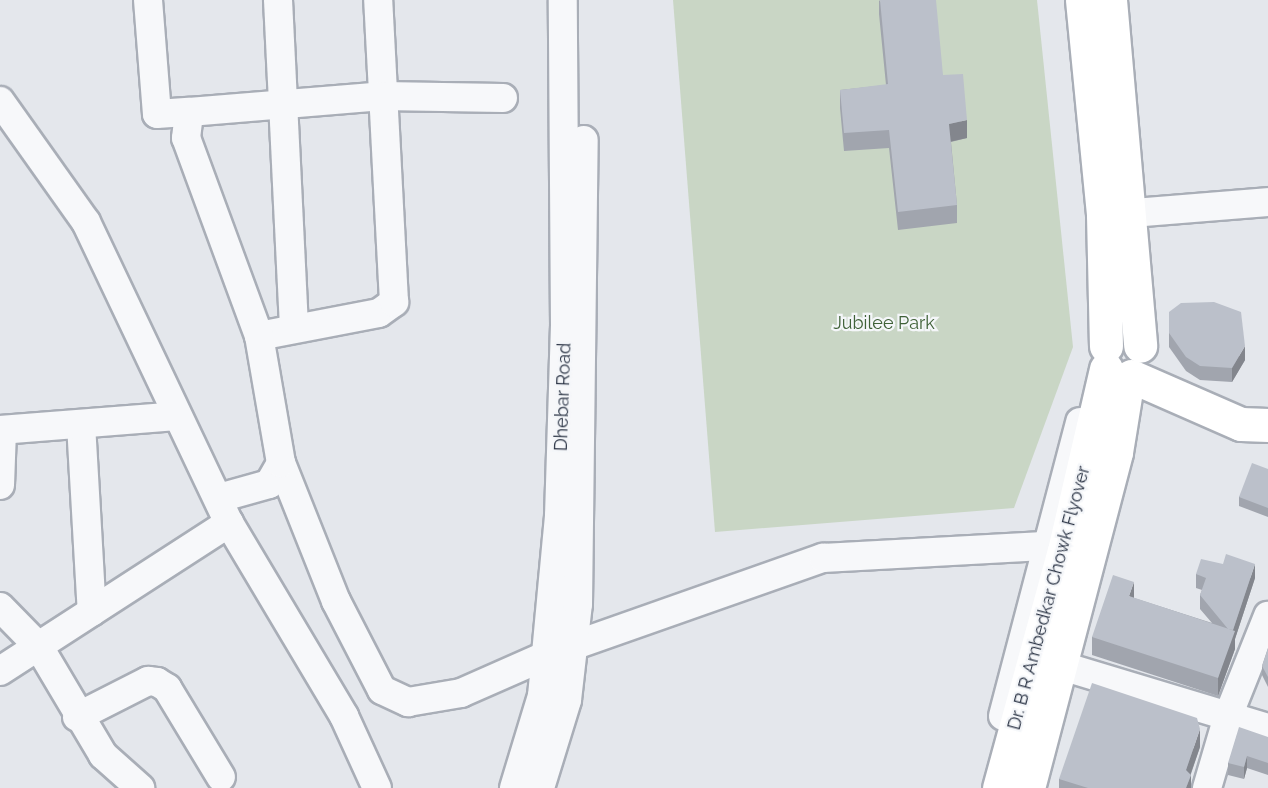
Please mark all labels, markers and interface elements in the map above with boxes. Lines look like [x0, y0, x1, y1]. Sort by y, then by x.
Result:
park label: Jubilee Park [833, 312, 935, 334]
street label: Dhebar Road [550, 342, 576, 452]
street label: Dr. B R Ambedkar Chowk Flyover [1003, 463, 1095, 733]

